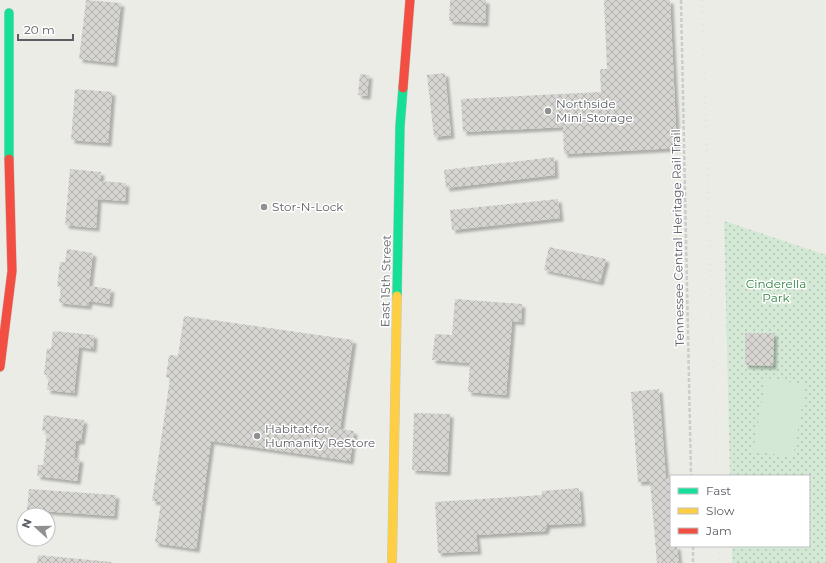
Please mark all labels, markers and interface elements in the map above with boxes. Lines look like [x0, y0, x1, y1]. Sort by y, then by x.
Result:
scale bar [18, 16, 73, 42]
text: 20 m [24, 22, 55, 37]
place label: Northside Mini-Storage [556, 96, 633, 125]
marker: Northside Mini-Storage [543, 106, 553, 116]
street label: Tennessee Central Heritage Rail Trail [668, 129, 687, 347]
place label: Stor-N-Lock [272, 199, 344, 214]
marker: Stor-N-Lock [259, 202, 269, 212]
street label: East 15th Street [377, 235, 394, 327]
park label: Cinderella Park [746, 276, 806, 305]
place label: Habitat for Humanity ReStore [265, 421, 375, 450]
marker: Habitat for Humanity ReStore [252, 431, 262, 441]
legend [670, 475, 810, 547]
text: Fast [706, 483, 731, 498]
text: Slow [706, 503, 735, 518]
north arrow [16, 507, 56, 547]
text: N [19, 517, 35, 530]
text: Jam [705, 523, 732, 538]

